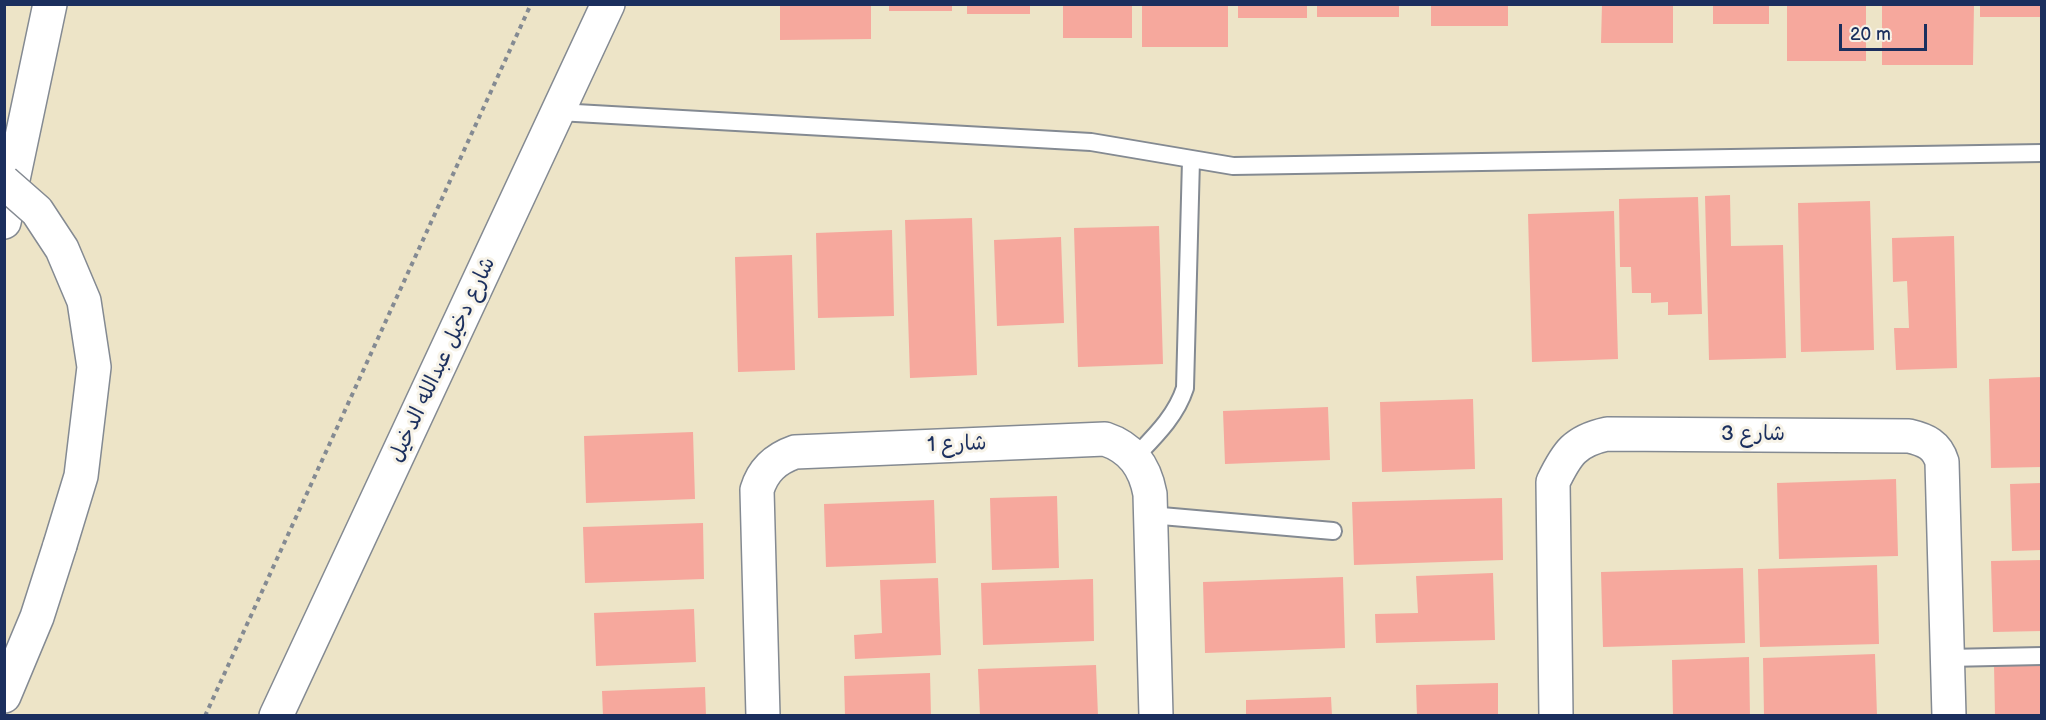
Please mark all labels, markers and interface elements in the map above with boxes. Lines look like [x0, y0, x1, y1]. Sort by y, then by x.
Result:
scale bar [1842, 12, 1930, 50]
text: 20 m [1850, 24, 1891, 45]
street label: شارع دخيل عبدالله الدخيل [384, 253, 502, 467]
street label: شارع 3 [1721, 422, 1785, 448]
street label: شارع 1 [927, 431, 987, 459]

